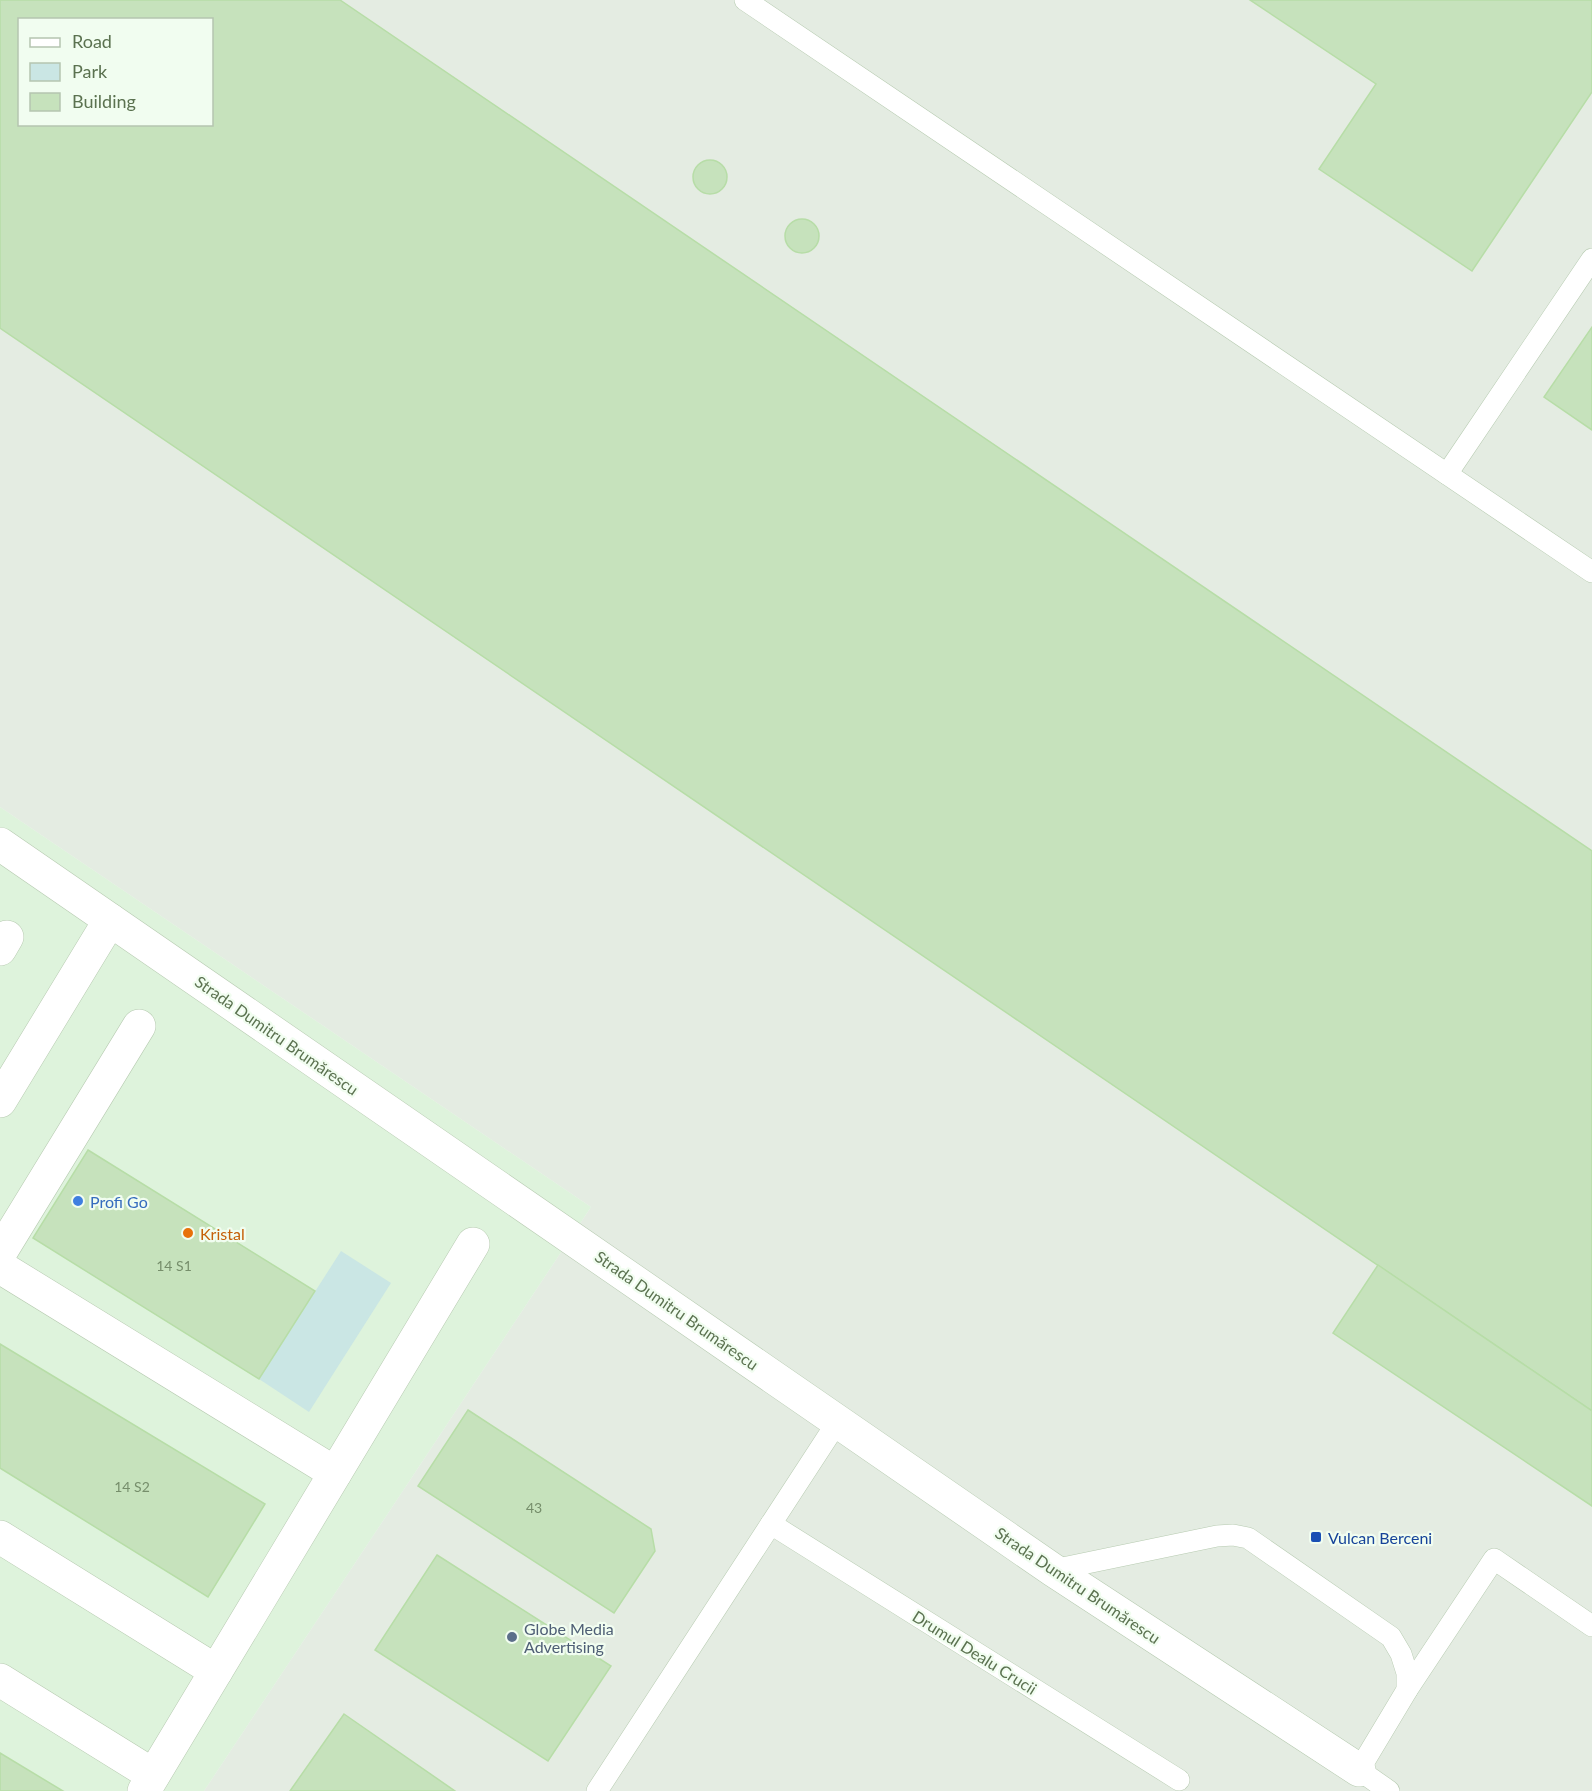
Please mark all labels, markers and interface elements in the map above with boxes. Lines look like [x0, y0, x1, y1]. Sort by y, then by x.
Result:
legend [18, 18, 213, 126]
text: Road [72, 30, 112, 52]
text: Park [72, 60, 108, 82]
text: Building [72, 90, 136, 112]
street label: Strada Dumitru Brumărescu [192, 971, 362, 1099]
place label: Profi Go [90, 1192, 148, 1211]
marker: Profi Go [71, 1194, 85, 1208]
place label: Kristal [200, 1224, 245, 1243]
marker: Kristal [181, 1226, 195, 1240]
street label: Strada Dumitru Brumărescu [592, 1246, 762, 1374]
house number: 14 S1 [156, 1257, 192, 1274]
house number: 14 S2 [114, 1478, 150, 1495]
house number: 43 [526, 1499, 542, 1516]
street label: Strada Dumitru Brumărescu [992, 1523, 1164, 1647]
place label: Vulcan Berceni [1328, 1528, 1432, 1547]
marker: Vulcan Berceni [1309, 1530, 1323, 1544]
street label: Drumul Dealu Crucii [909, 1606, 1041, 1698]
place label: Globe Media Advertising [524, 1619, 614, 1656]
marker: Globe Media Advertising [505, 1630, 519, 1644]

